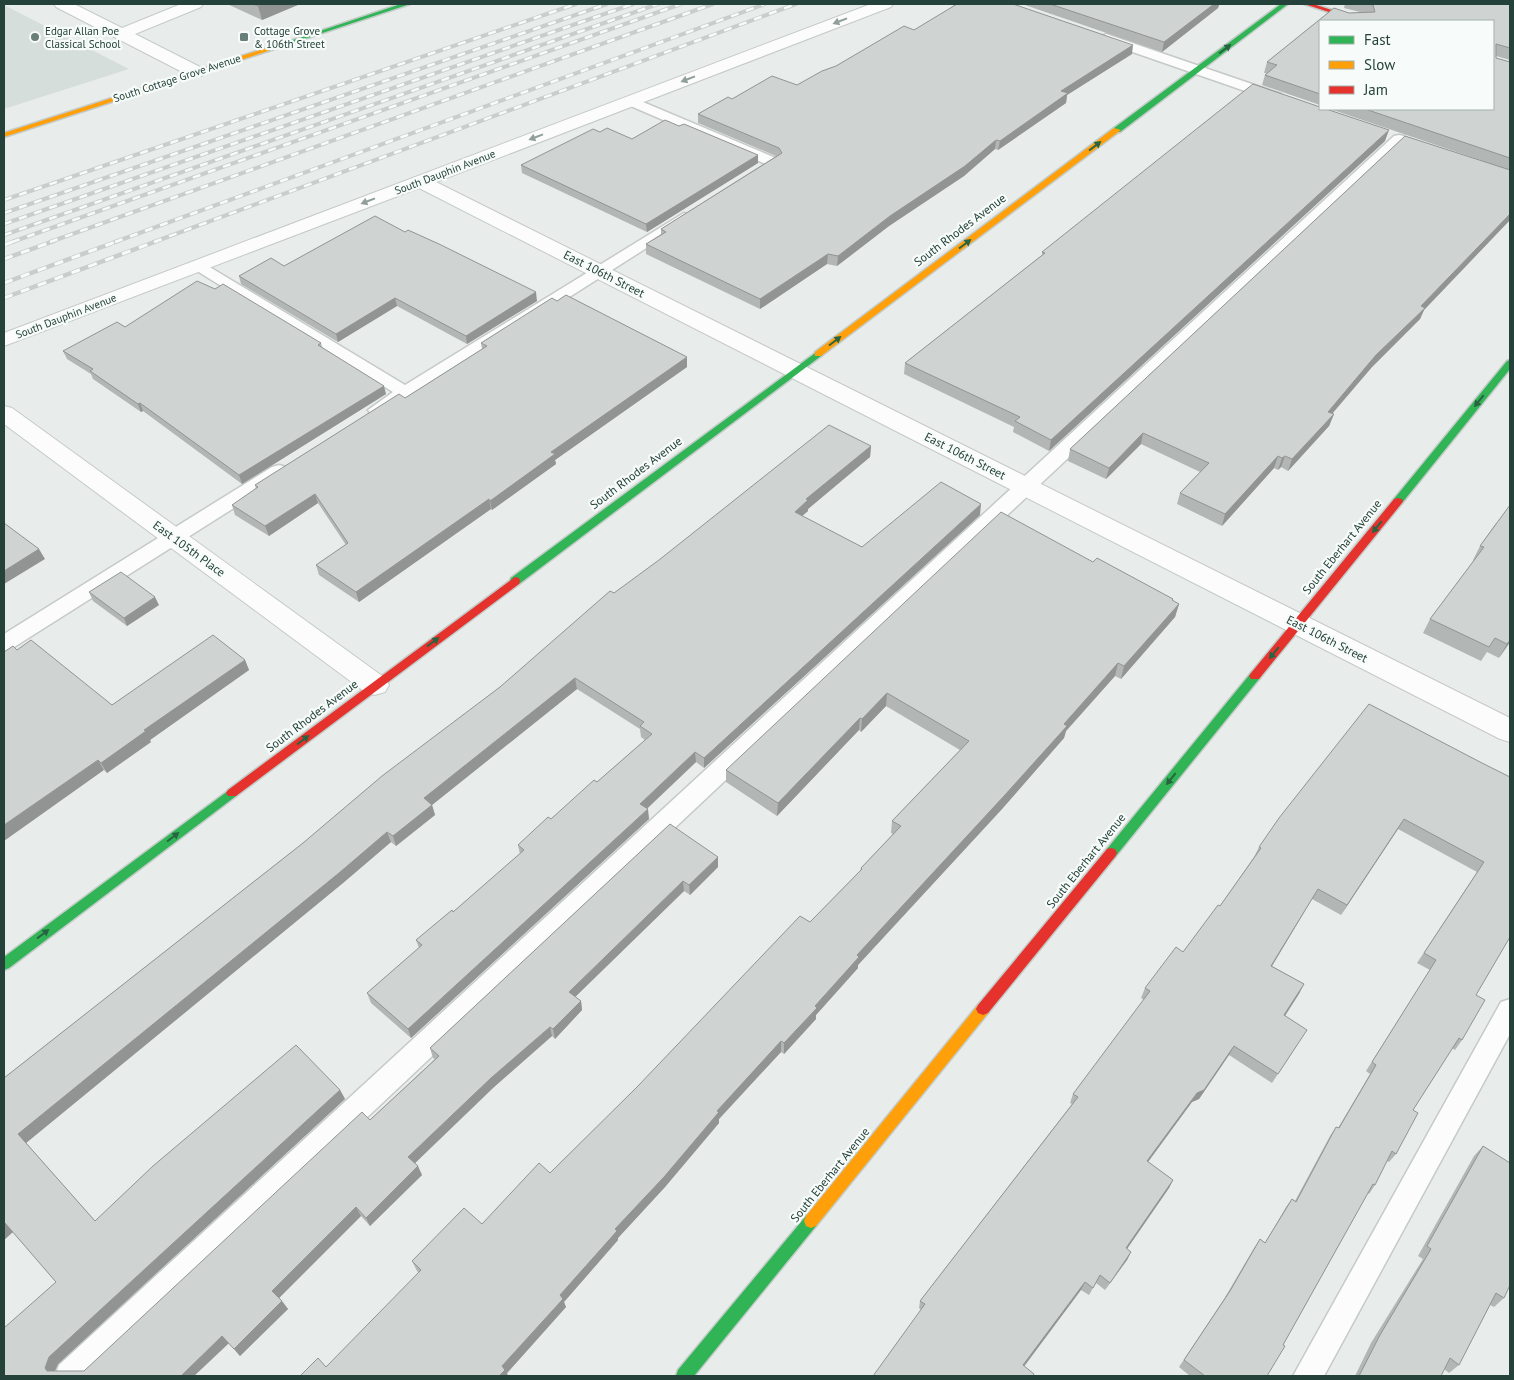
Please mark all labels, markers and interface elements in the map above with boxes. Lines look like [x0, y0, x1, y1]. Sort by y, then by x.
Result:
one-way arrow [832, 17, 847, 25]
legend [1319, 20, 1494, 110]
place label: Edgar Allan Poe Classical School [45, 24, 121, 51]
place label: Cottage Grove & 106th Street [254, 24, 325, 51]
text: Fast [1364, 30, 1391, 49]
marker: Edgar Allan Poe Classical School [29, 31, 41, 43]
marker: Cottage Grove & 106th Street [238, 31, 250, 43]
one-way arrow [1218, 44, 1232, 54]
street label: South Cottage Grove Avenue [111, 51, 243, 105]
text: Slow [1364, 55, 1395, 74]
one-way arrow [680, 75, 695, 83]
text: Jam [1363, 80, 1388, 99]
one-way arrow [528, 133, 543, 141]
one-way arrow [1088, 141, 1101, 152]
street label: South Dauphin Avenue [393, 146, 498, 198]
street label: South Rhodes Avenue [911, 190, 1009, 269]
one-way arrow [360, 197, 375, 205]
one-way arrow [958, 238, 971, 249]
street label: East 106th Street [561, 247, 647, 300]
street label: South Dauphin Avenue [14, 290, 119, 342]
one-way arrow [828, 336, 842, 346]
one-way arrow [1474, 394, 1485, 407]
street label: East 106th Street [922, 429, 1008, 482]
street label: South Rhodes Avenue [587, 433, 685, 512]
street label: South Eberhart Avenue [1299, 496, 1384, 597]
street label: East 105th Place [150, 517, 228, 580]
one-way arrow [1371, 520, 1382, 533]
street label: East 106th Street [1284, 612, 1370, 665]
one-way arrow [426, 637, 440, 647]
one-way arrow [1269, 647, 1280, 659]
street label: South Rhodes Avenue [263, 676, 361, 755]
one-way arrow [296, 734, 309, 745]
one-way arrow [1166, 772, 1177, 785]
street label: South Eberhart Avenue [1043, 810, 1128, 911]
one-way arrow [166, 832, 180, 842]
one-way arrow [36, 929, 49, 940]
street label: South Eberhart Avenue [787, 1124, 872, 1225]

